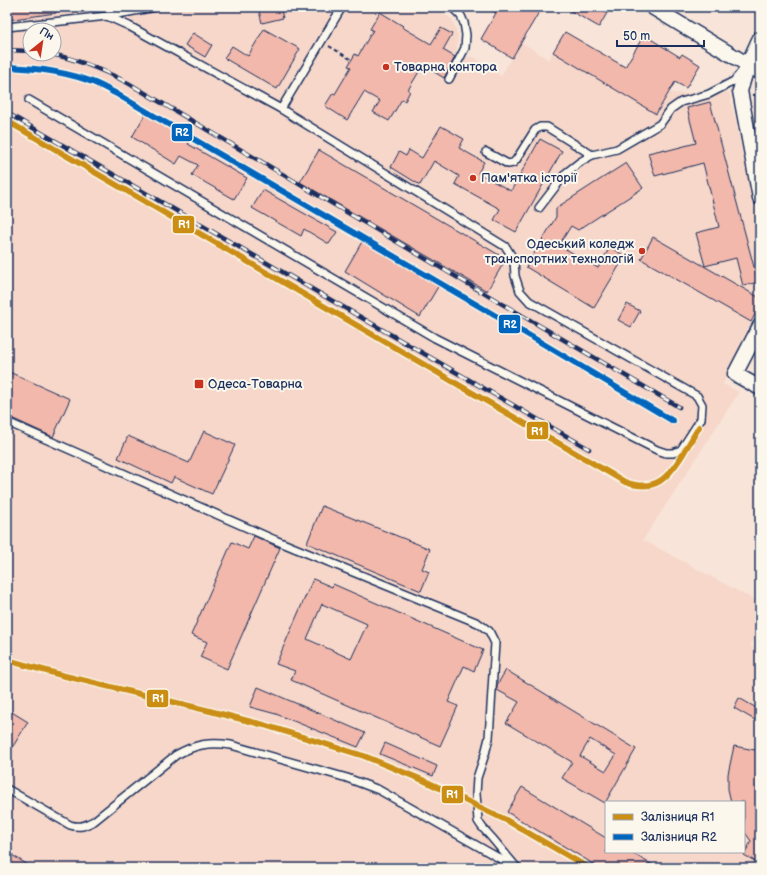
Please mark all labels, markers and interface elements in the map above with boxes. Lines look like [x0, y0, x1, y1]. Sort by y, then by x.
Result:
north arrow [22, 22, 62, 62]
scale bar [617, 22, 704, 48]
text: Пн [37, 24, 56, 43]
text: 50 m [623, 29, 650, 44]
place label: Товарна контора [394, 59, 497, 75]
marker: Товарна контора [381, 62, 391, 72]
line badge: R2 [171, 123, 193, 142]
text: R2 [175, 126, 189, 139]
place label: Пам'ятка історії [481, 170, 578, 186]
marker: Пам'ятка історії [468, 173, 478, 183]
line badge: R1 [172, 215, 195, 234]
text: R1 [178, 218, 190, 231]
place label: Одеський коледж транспортних технологій [485, 236, 635, 267]
marker: Одеський коледж транспортних технологій [637, 246, 647, 256]
line badge: R2 [498, 314, 521, 334]
text: R2 [503, 318, 517, 331]
place label: Одеса-Товарна [208, 376, 303, 392]
marker: Одеса-Товарна [193, 378, 205, 390]
line badge: R1 [526, 421, 549, 440]
text: R1 [531, 425, 543, 438]
line badge: R1 [146, 689, 169, 708]
text: R1 [152, 692, 164, 705]
line badge: R1 [441, 785, 464, 804]
text: R1 [446, 788, 458, 801]
legend [605, 801, 745, 853]
text: Залізниця R1 [641, 810, 714, 825]
text: Залізниця R2 [641, 830, 717, 845]

